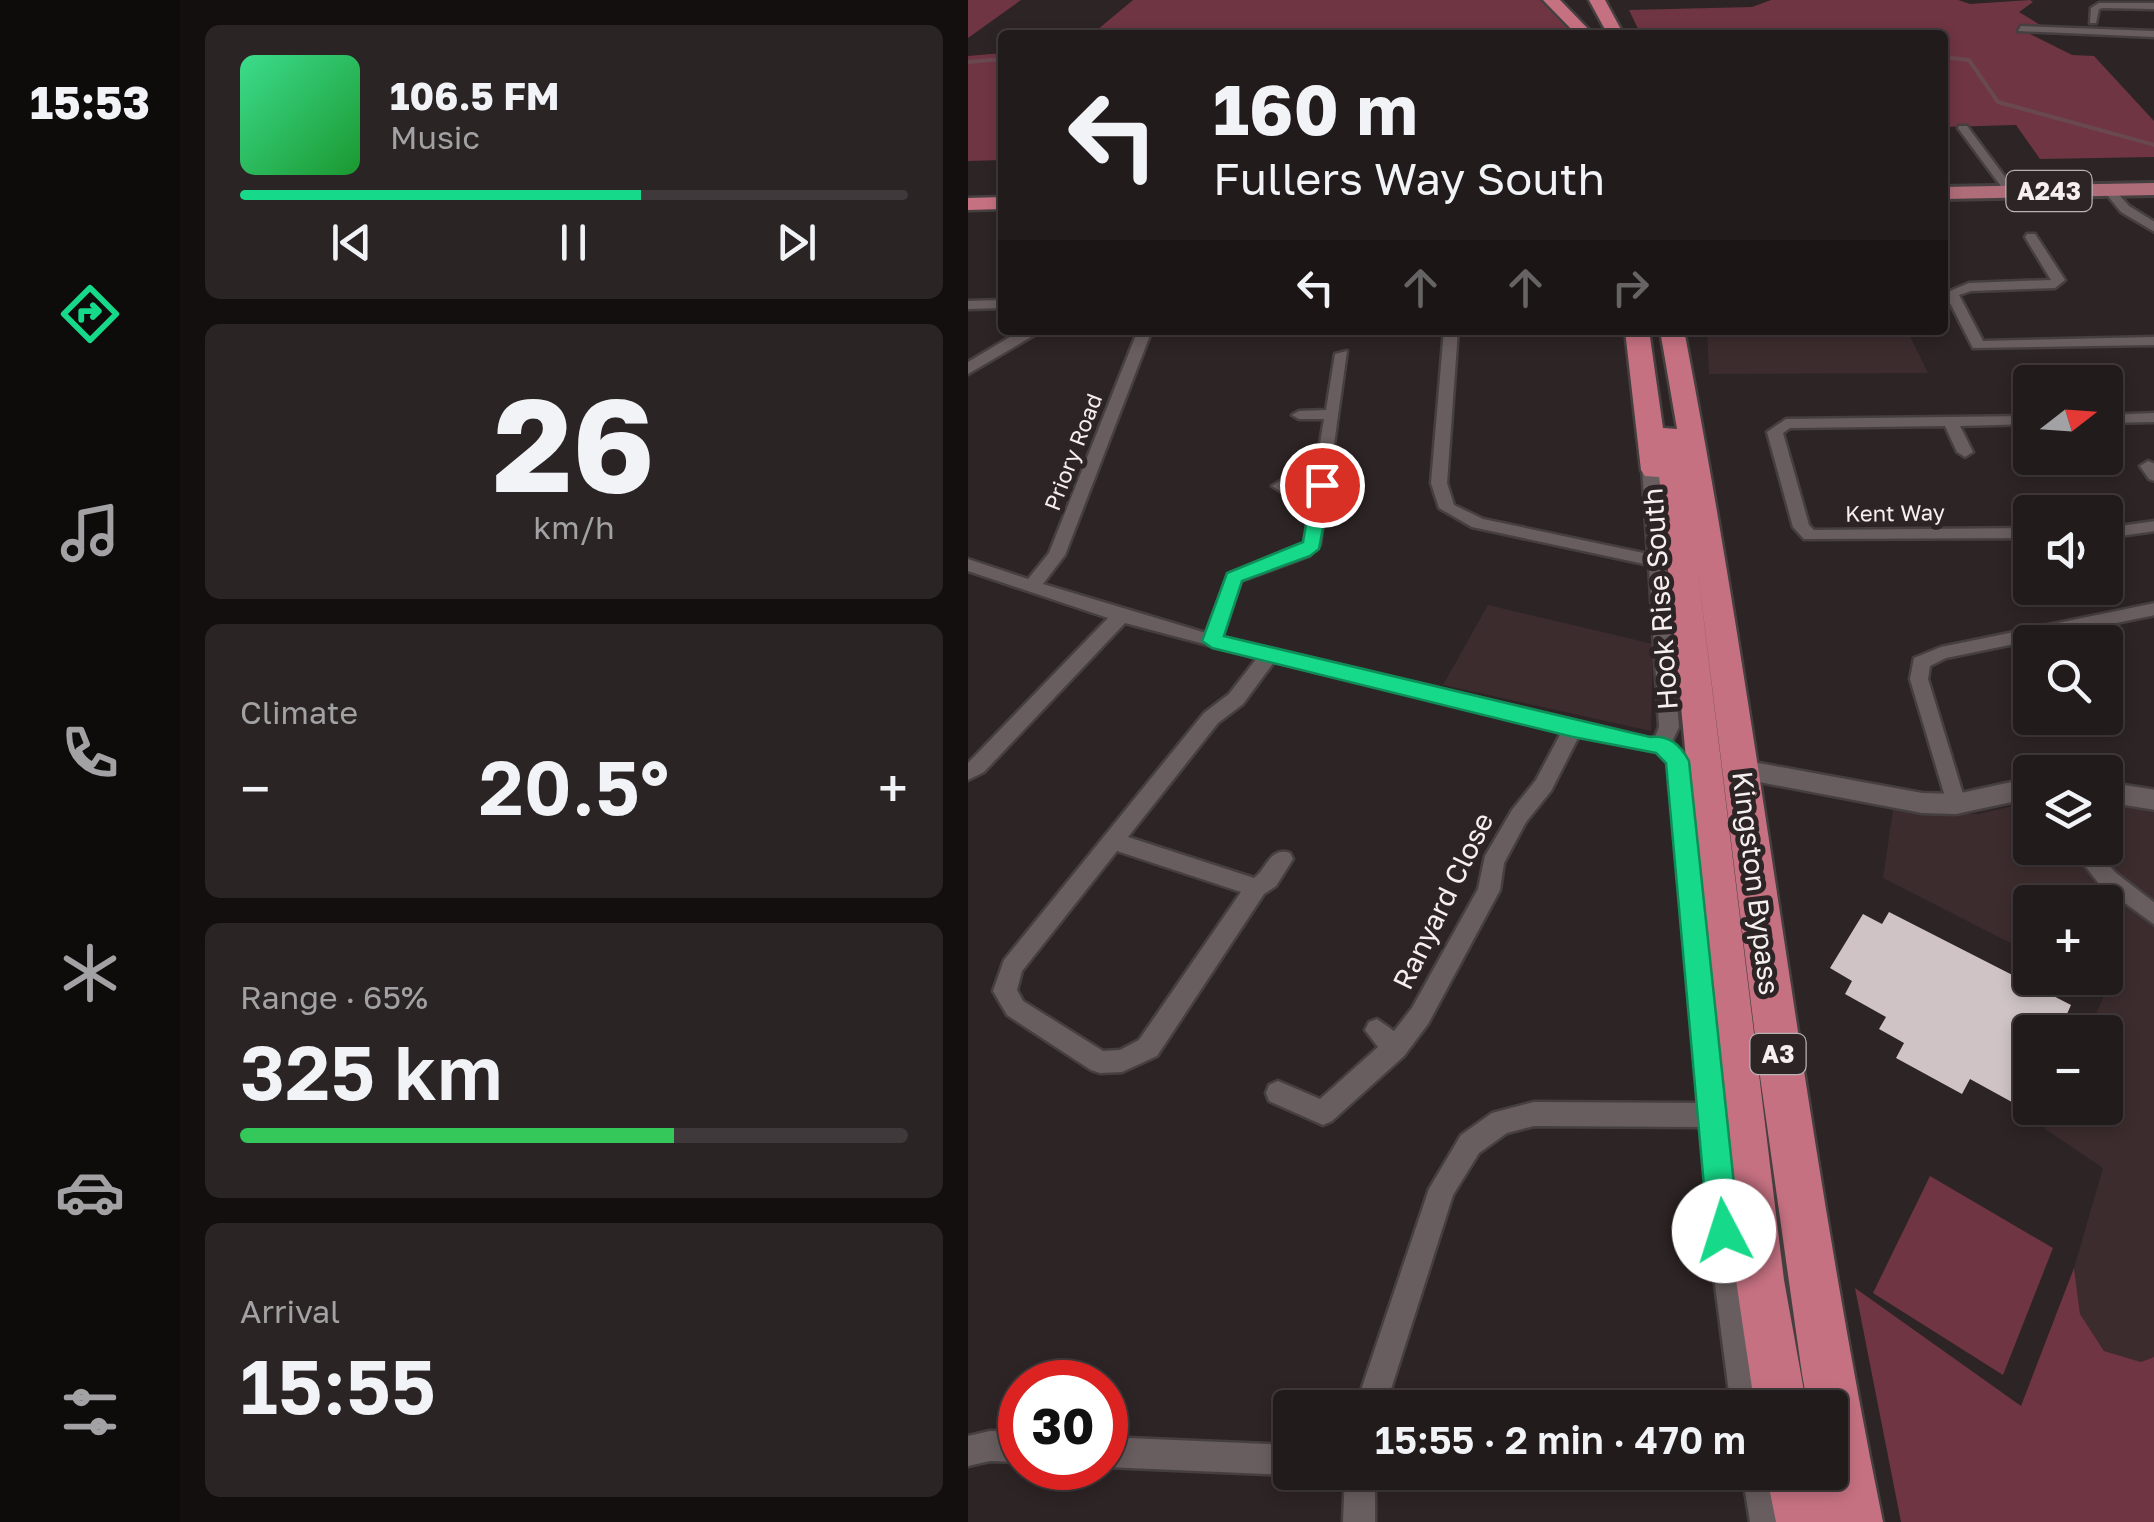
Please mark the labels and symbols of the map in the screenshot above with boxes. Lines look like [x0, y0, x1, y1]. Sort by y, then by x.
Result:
road number: A243 [2006, 171, 2092, 211]
north arrow [2013, 365, 2123, 475]
street label: Priory Road [1038, 390, 1107, 514]
pin [1280, 443, 1365, 528]
street label: Hook Rise South [1635, 487, 1684, 711]
street label: Kent Way [1845, 498, 1945, 527]
street label: Kingston Bypass [1726, 769, 1787, 997]
street label: Ranyard Close [1386, 807, 1500, 994]
road number: A3 [1750, 1034, 1806, 1074]
position arrow [1672, 1179, 1776, 1283]
speed limit sign: 30 [998, 1360, 1128, 1490]

